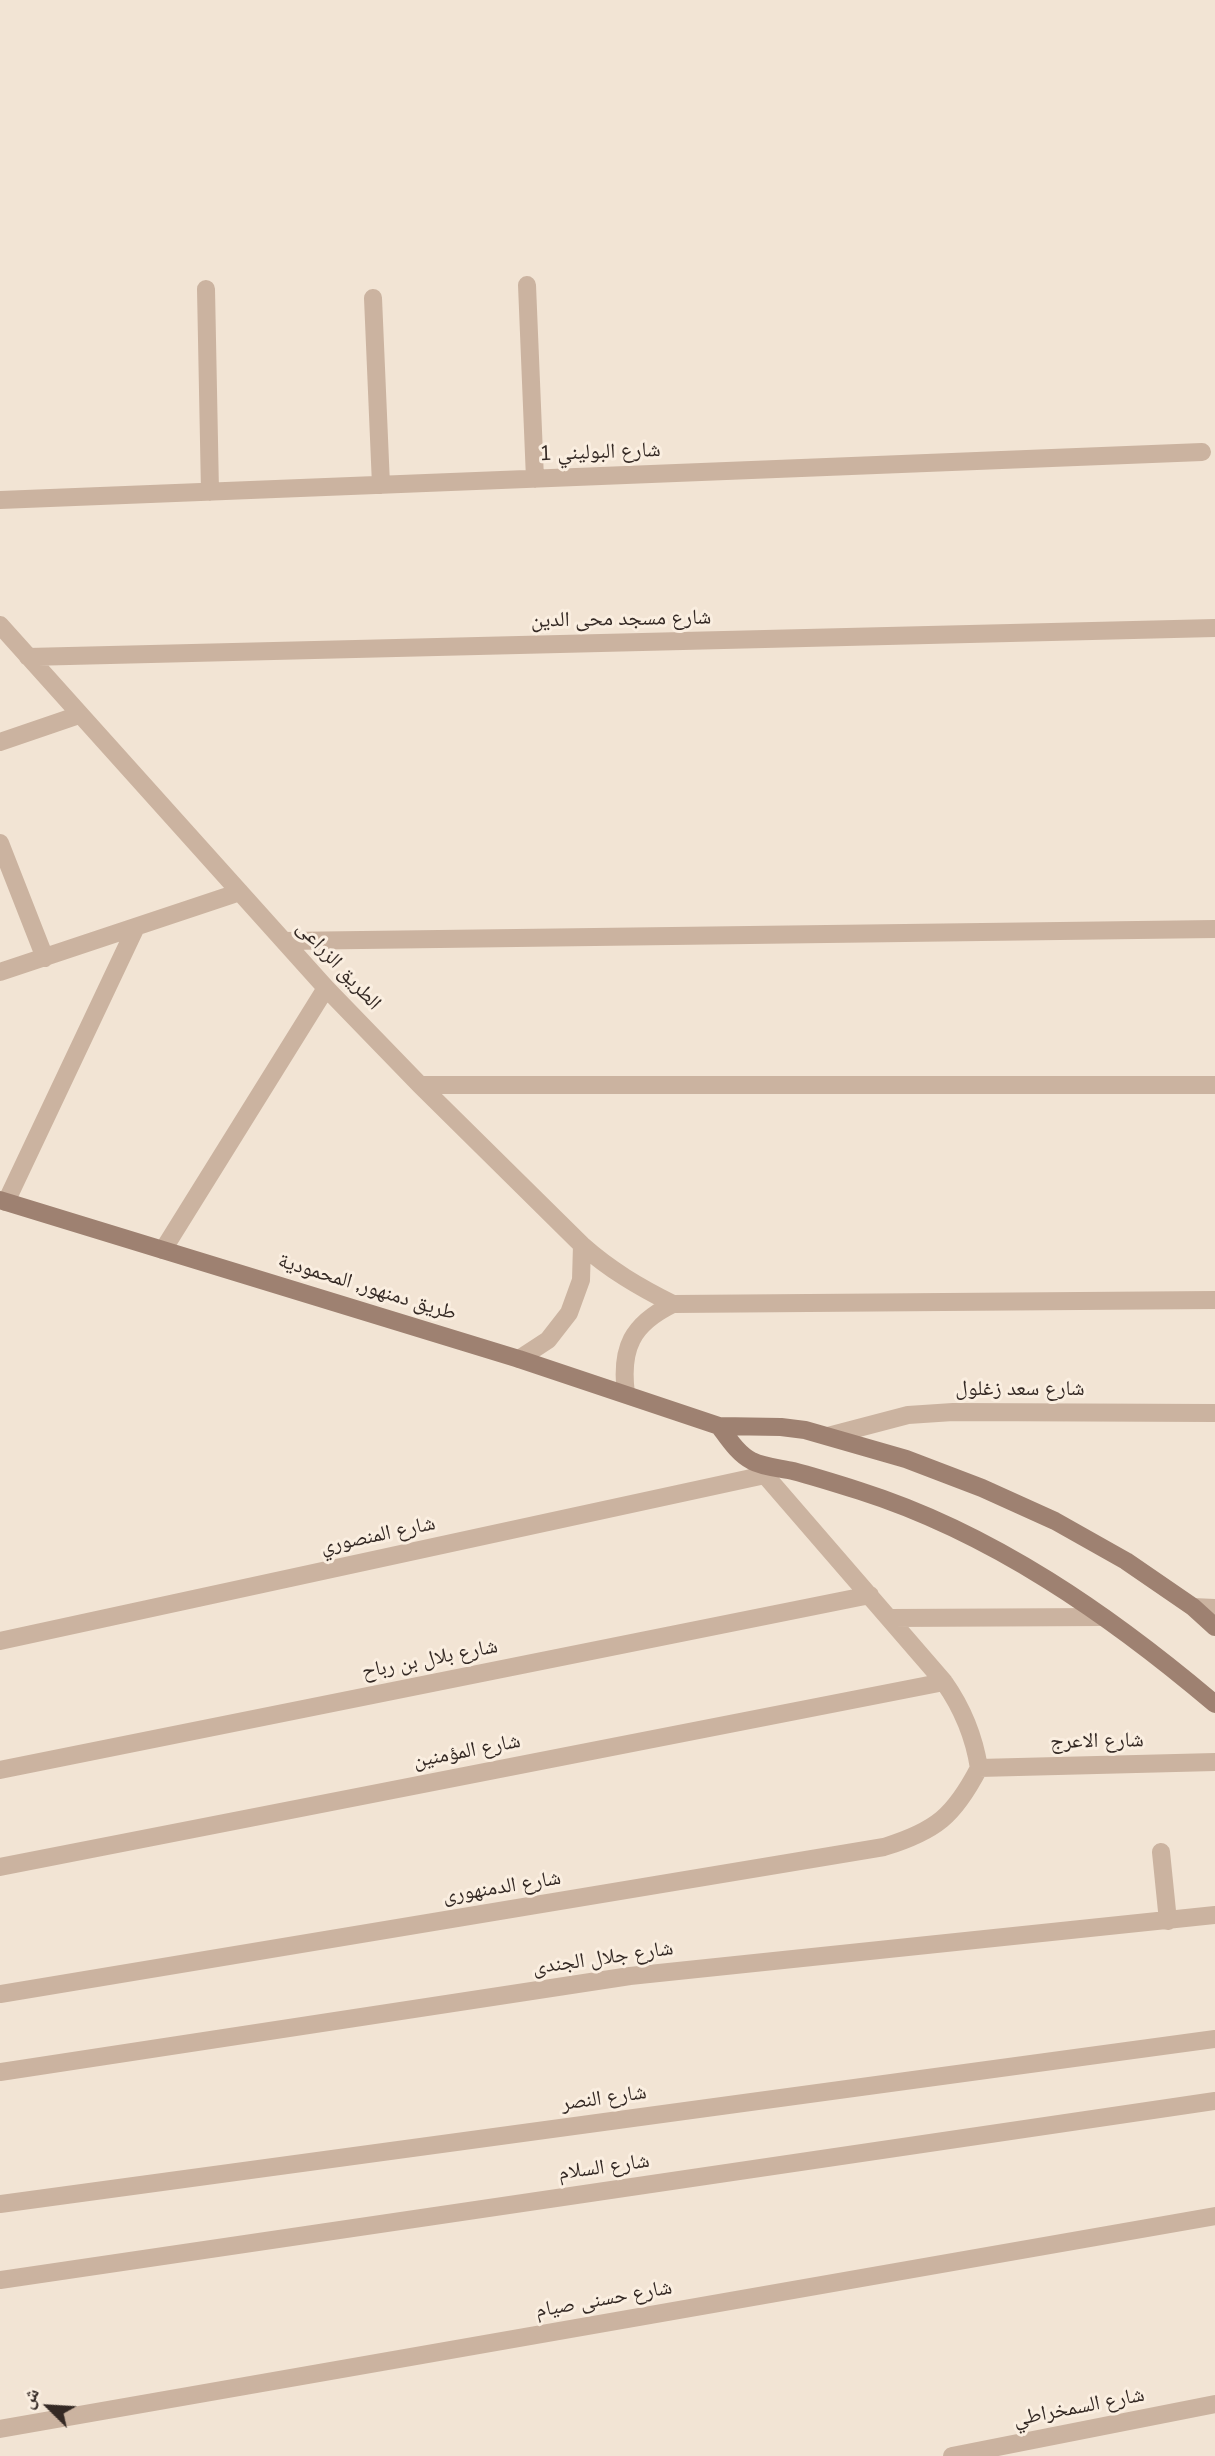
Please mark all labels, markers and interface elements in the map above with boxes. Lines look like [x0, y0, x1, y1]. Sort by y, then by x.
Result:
street label: شارع البوليني 1 [539, 438, 661, 468]
street label: شارع مسجد محى الدين [531, 606, 711, 634]
street label: الطريق الزراعى [290, 916, 386, 1016]
street label: طريق دمنهور, المحمودية [275, 1249, 459, 1327]
street label: شارع سعد زغلول [955, 1377, 1085, 1403]
street label: شارع المنصوري [318, 1512, 438, 1560]
street label: شارع بلال بن رباح [360, 1634, 500, 1686]
street label: شارع المؤمنين [411, 1729, 523, 1775]
street label: شارع الاعرج [1050, 1729, 1144, 1755]
street label: شارع الدمنهورى [441, 1866, 563, 1910]
street label: شارع جلال الجندى [531, 1937, 675, 1981]
street label: شارع النصر [560, 2081, 648, 2117]
street label: شارع السلام [557, 2149, 651, 2187]
street label: شارع حسنى صيام [534, 2276, 674, 2324]
north arrow [14, 2372, 84, 2442]
street label: شارع السمخراطي [1011, 2383, 1147, 2433]
text: ش [14, 2384, 46, 2413]

